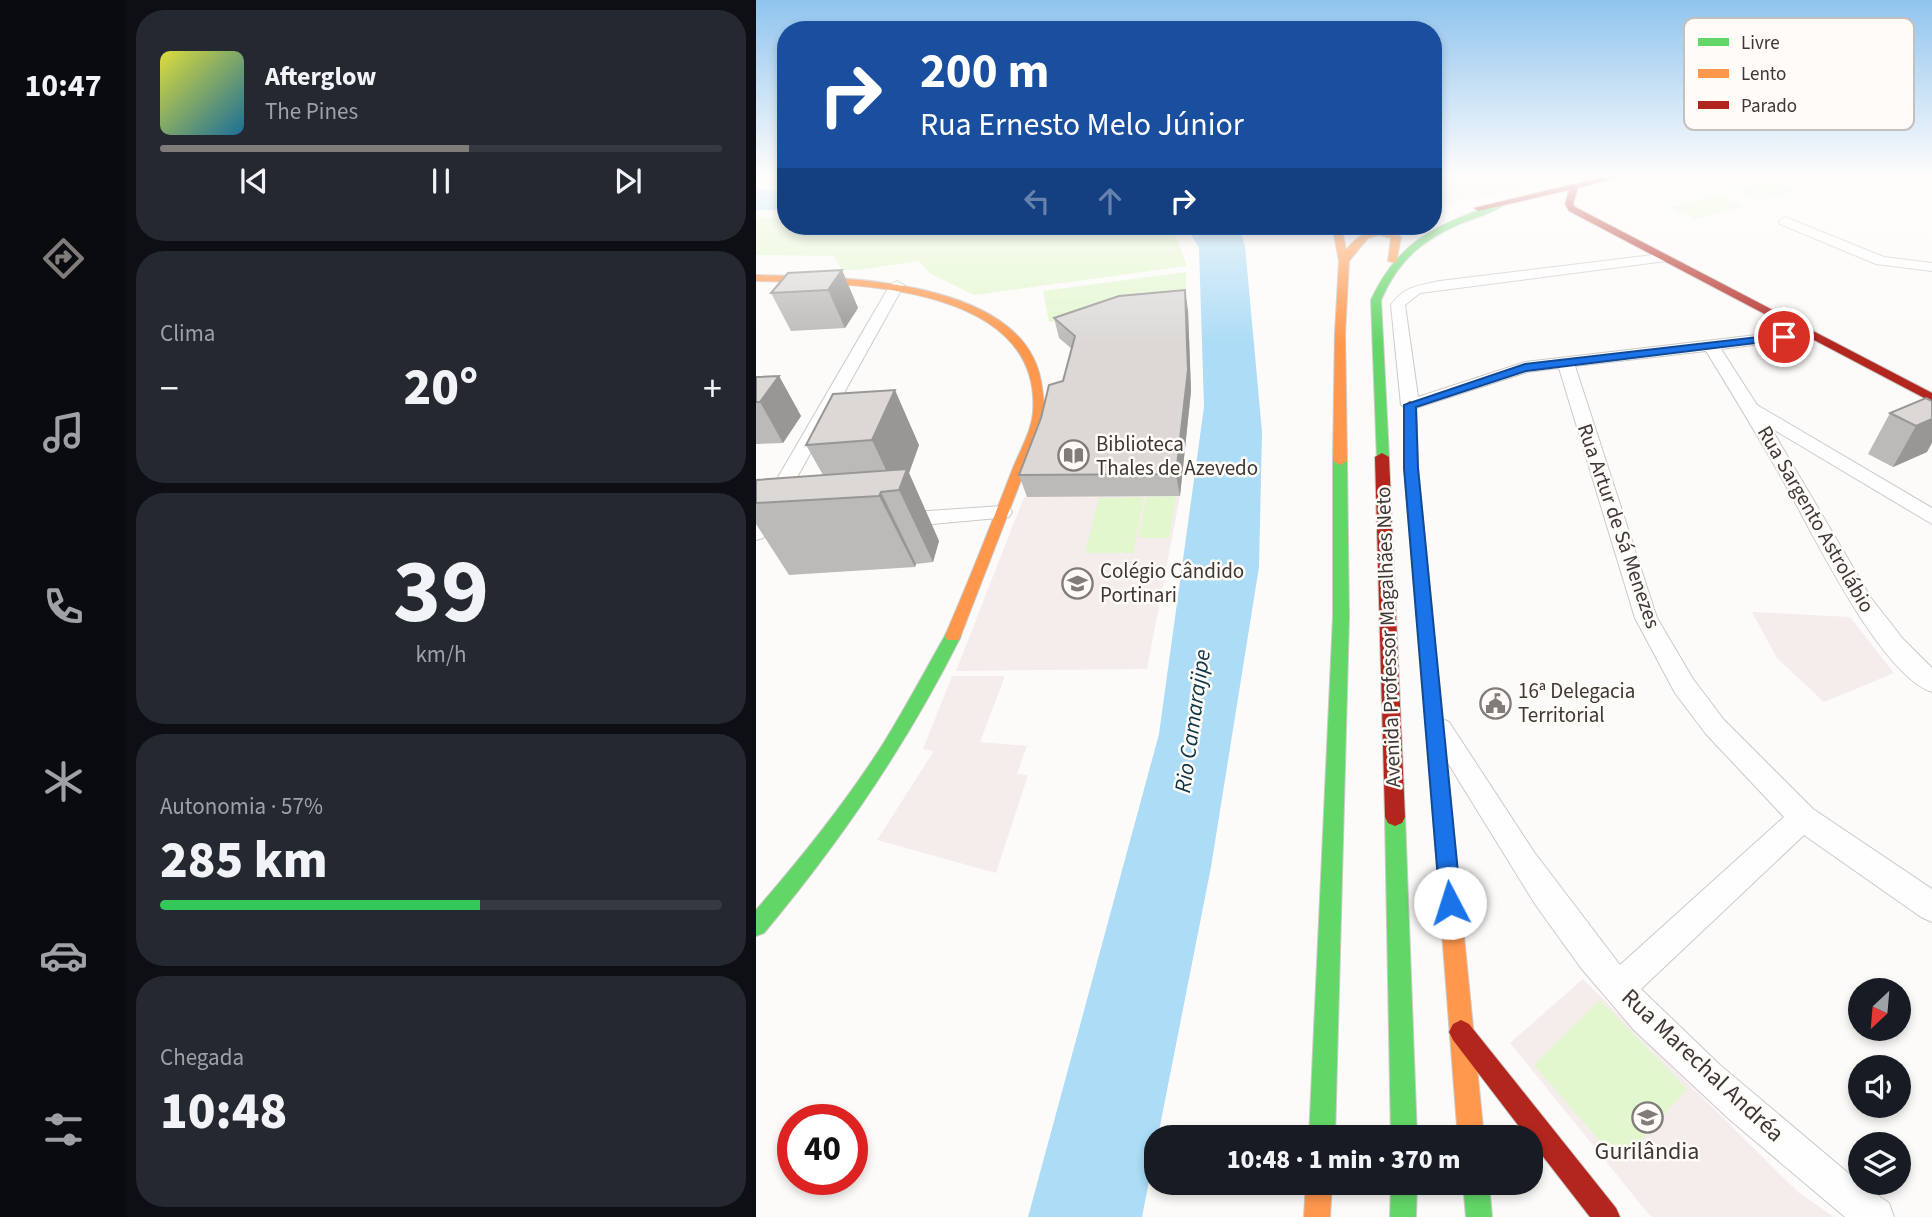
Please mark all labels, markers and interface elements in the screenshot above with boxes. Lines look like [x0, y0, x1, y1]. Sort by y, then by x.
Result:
legend [1684, 18, 1914, 130]
text: Livre [1741, 30, 1780, 57]
text: 200 m [920, 37, 1049, 107]
icon: right [805, 49, 896, 140]
text: Afterglow [265, 58, 376, 95]
text: Lento [1741, 61, 1786, 88]
text: 10:47 [24, 63, 102, 109]
text: Parado [1741, 93, 1797, 120]
text: The Pines [265, 95, 358, 128]
text: Rua Ernesto Melo Júnior [920, 102, 1244, 148]
icon: previous [235, 162, 273, 200]
icon: pause [422, 162, 460, 200]
icon: next [609, 162, 647, 200]
icon: left [1018, 182, 1056, 220]
icon: ahead [1091, 182, 1129, 220]
icon: right [1164, 182, 1202, 220]
icon: directions [39, 234, 88, 283]
pin [1754, 307, 1814, 367]
text: Clima [160, 317, 215, 350]
icon: arrive [1765, 318, 1803, 356]
text: 20° [404, 351, 478, 425]
text: − [160, 362, 179, 416]
text: + [703, 362, 722, 416]
icon: music [39, 408, 88, 457]
street label: Rua Artur de Sá Menezes [1570, 420, 1668, 633]
street label: Rua Sargento Astrolábio [1750, 420, 1882, 618]
place label: Biblioteca Thales de Azevedo [1096, 429, 1258, 483]
library icon: Biblioteca Thales de Azevedo [1056, 439, 1090, 473]
street label: Avenida Professor Magalhães Neto [1368, 486, 1408, 788]
text: 39 [393, 528, 489, 657]
place label: Colégio Cândido Portinari [1100, 556, 1244, 610]
school or university icon: Colégio Cândido Portinari [1060, 566, 1094, 600]
icon: phone [39, 582, 88, 631]
text: km/h [415, 638, 467, 671]
water label: Rio Camarajipe [1166, 647, 1219, 795]
place label: 16ª Delegacia Territorial [1518, 676, 1635, 730]
public building icon: 16ª Delegacia Territorial [1478, 686, 1512, 720]
icon: climate [39, 757, 88, 806]
text: Autonomia · 57% [160, 790, 323, 823]
text: 285 km [160, 824, 328, 898]
position arrow [1413, 866, 1487, 940]
icon: car [39, 931, 88, 980]
north arrow [1848, 978, 1911, 1041]
map controls [1848, 978, 1911, 1195]
street label: Rua Marechal Andréa [1613, 980, 1792, 1150]
text: Chegada [160, 1041, 244, 1074]
button: sound [1848, 1055, 1911, 1118]
text: 10:48 [160, 1075, 287, 1149]
school or university icon: Gurilândia [1630, 1100, 1664, 1134]
speed limit sign: 40 [777, 1104, 868, 1195]
icon: filters [39, 1105, 88, 1154]
button: layers [1848, 1132, 1911, 1195]
place label: Gurilândia [1595, 1134, 1699, 1169]
text: 10:48 · 1 min · 370 m [1227, 1141, 1460, 1178]

